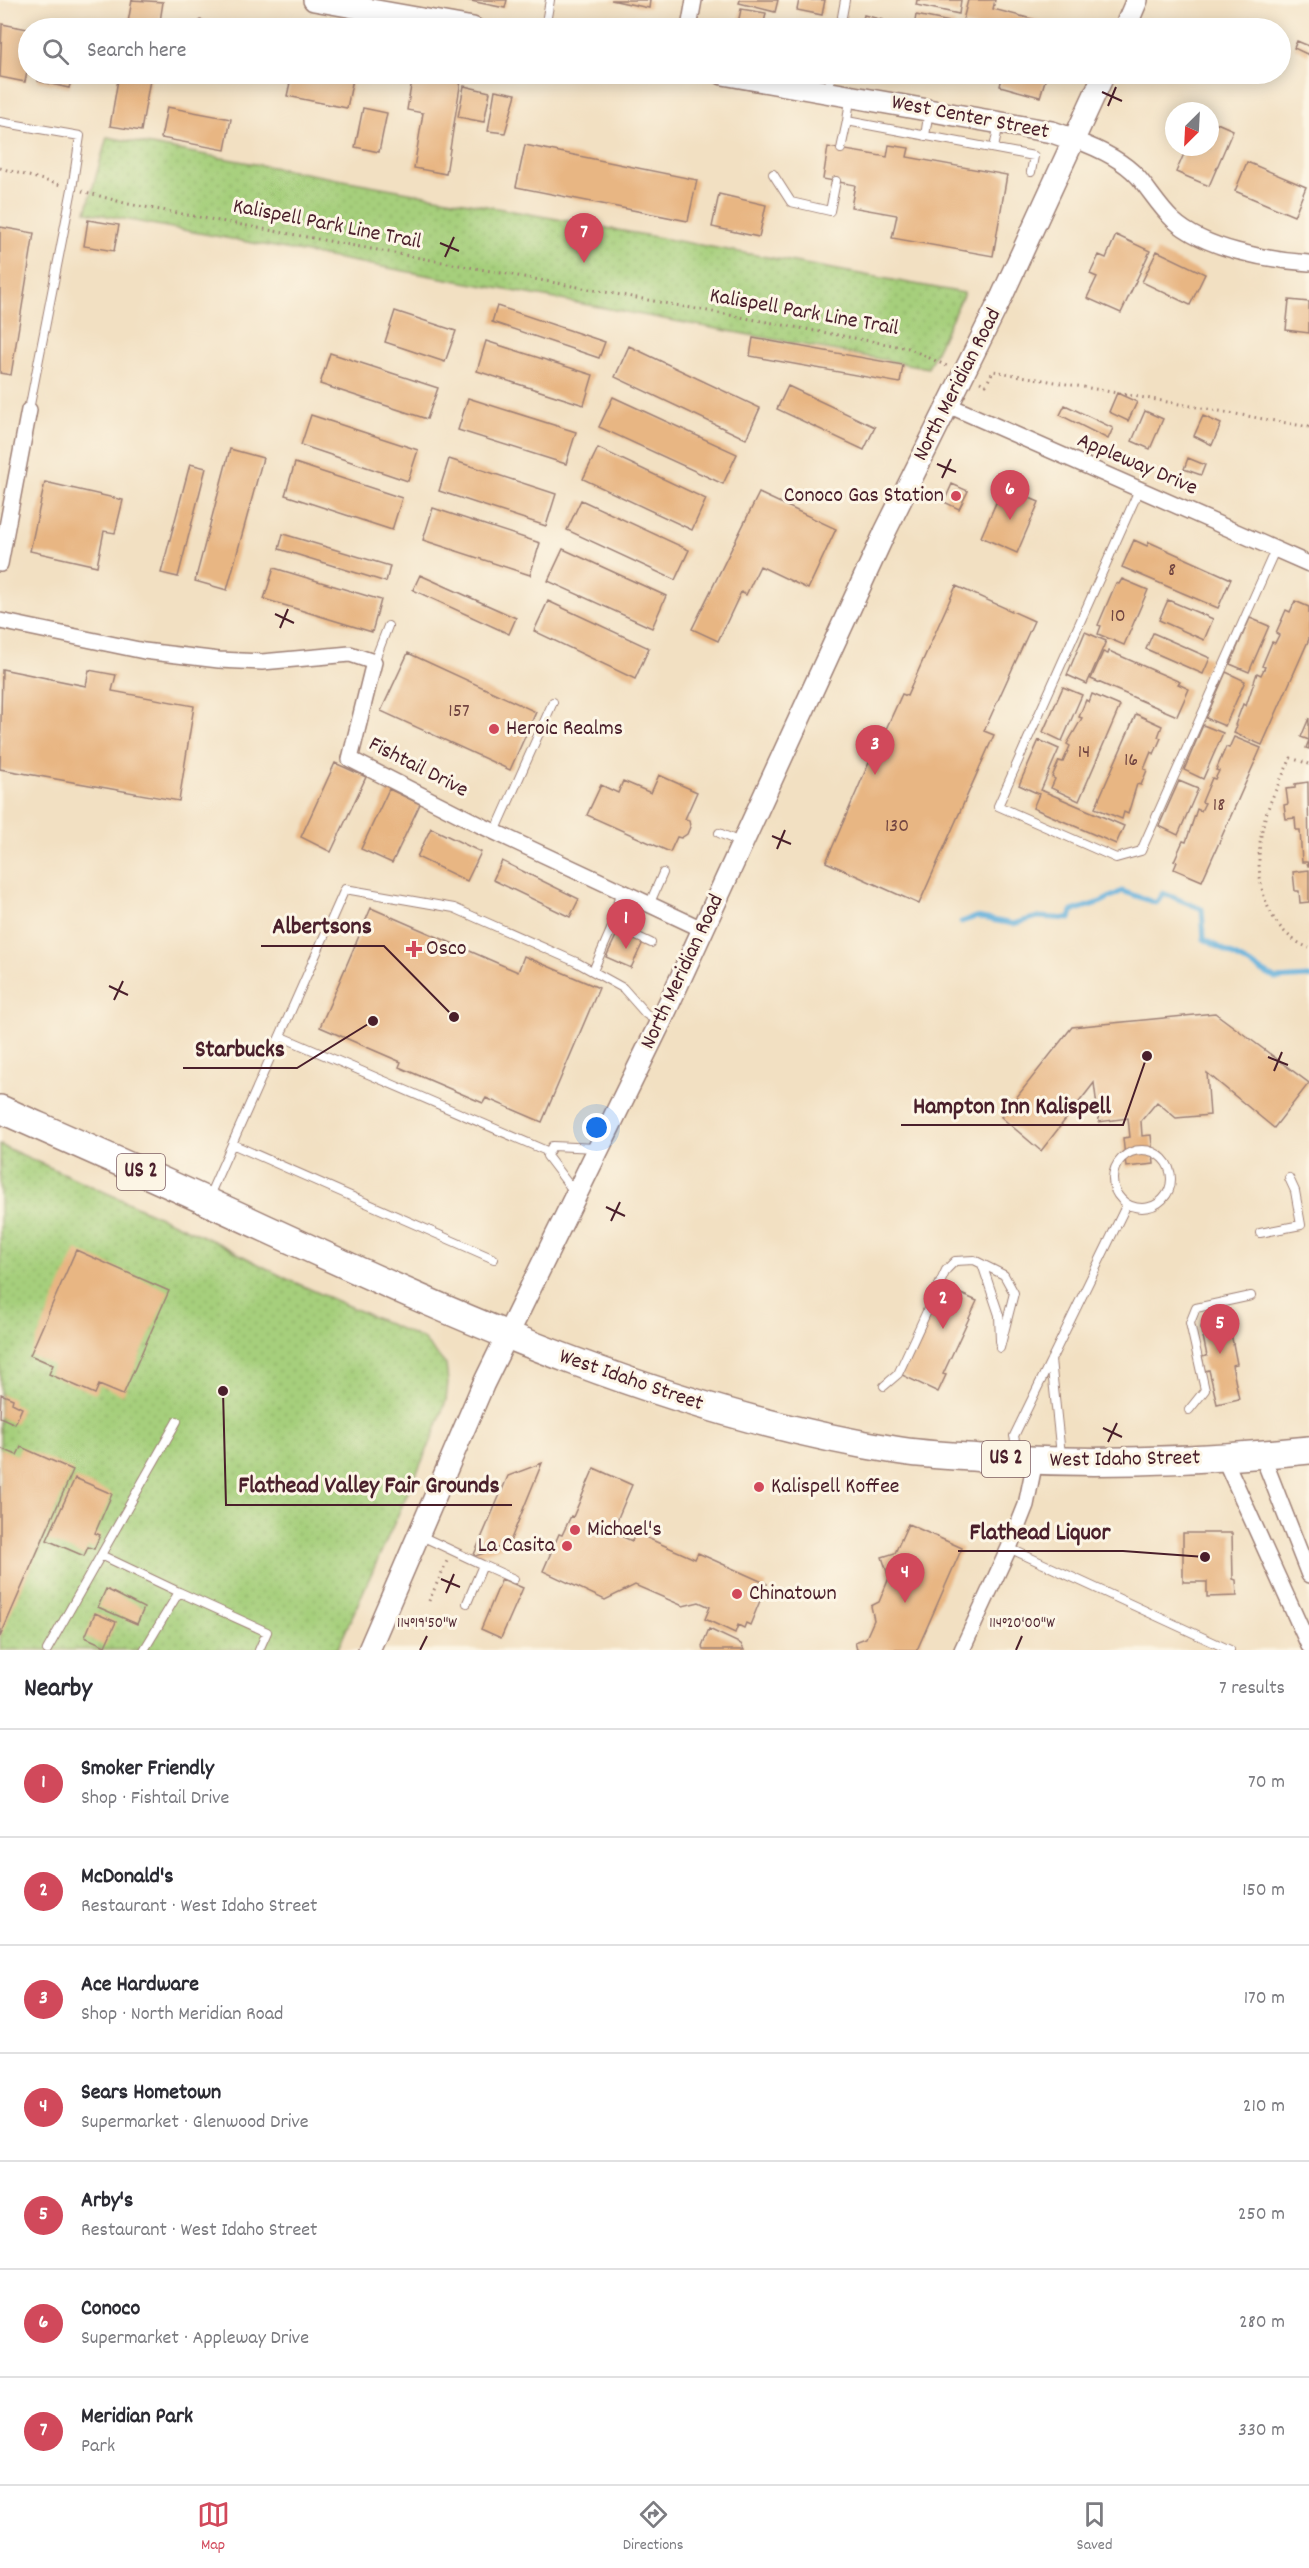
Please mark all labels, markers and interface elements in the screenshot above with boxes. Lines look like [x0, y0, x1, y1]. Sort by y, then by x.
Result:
search box [18, 18, 1291, 84]
icon: search [39, 35, 72, 68]
text: Search here [87, 36, 186, 67]
street label: West Center Street [889, 88, 1051, 148]
north arrow [1165, 102, 1219, 156]
street label: Kalispell Park Line Trail [230, 192, 424, 258]
pin: 7 [564, 214, 604, 263]
street label: Kalispell Park Line Trail [707, 281, 901, 345]
street label: North Meridian Road [906, 303, 1010, 467]
street label: Appleway Drive [1072, 426, 1202, 504]
pin: 6 [990, 470, 1030, 520]
place label: Conoco Gas Station [784, 481, 944, 512]
marker: Conoco Gas Station [949, 489, 963, 503]
house number: 8 [1168, 557, 1176, 585]
house number: 10 [1110, 603, 1126, 631]
house number: 157 [448, 698, 470, 726]
place label: Heroic Realms [506, 714, 623, 745]
marker: Heroic Realms [487, 722, 501, 736]
pin: 3 [856, 726, 894, 775]
street label: Fishtail Drive [363, 730, 473, 806]
house number: 14 [1078, 739, 1090, 767]
house number: 16 [1124, 747, 1138, 775]
house number: 18 [1213, 792, 1225, 820]
house number: 130 [885, 813, 909, 841]
street label: North Meridian Road [633, 889, 733, 1055]
pin: 1 [606, 900, 646, 949]
callout: Albertsons [261, 904, 384, 946]
text: Albertsons [272, 911, 372, 945]
place label: Osco [426, 934, 467, 965]
marker: Osco [407, 942, 421, 956]
callout: Starbucks [183, 1026, 297, 1068]
text: Starbucks [195, 1034, 285, 1068]
callout: Hampton Inn Kalispell [901, 1083, 1123, 1125]
text: Hampton Inn Kalispell [913, 1091, 1111, 1125]
your location [582, 1113, 611, 1142]
road number: US 2 [117, 1154, 165, 1190]
pin: 2 [924, 1280, 962, 1329]
pin: 5 [1200, 1304, 1240, 1354]
street label: West Idaho Street [555, 1342, 707, 1420]
road number: US 2 [982, 1441, 1030, 1477]
street label: West Idaho Street [1049, 1443, 1201, 1477]
callout: Flathead Valley Fair Grounds [226, 1463, 512, 1505]
text: Flathead Valley Fair Grounds [238, 1470, 500, 1504]
place label: Kalispell Koffee [771, 1472, 900, 1503]
marker: Kalispell Koffee [752, 1480, 766, 1494]
callout: Flathead Liquor [958, 1509, 1123, 1551]
place label: Michael's [587, 1515, 662, 1546]
text: Flathead Liquor [970, 1517, 1112, 1551]
marker: Michael's [568, 1523, 582, 1537]
place label: La Casita [478, 1531, 556, 1562]
marker: La Casita [560, 1539, 574, 1553]
pin: 4 [886, 1554, 924, 1603]
place label: Chinatown [749, 1579, 837, 1610]
marker: Chinatown [730, 1587, 744, 1601]
text: 114°19'50"W [397, 1613, 457, 1635]
text: 114°20'00"W [989, 1613, 1055, 1635]
text: Nearby [24, 1671, 92, 1708]
text: 7 results [1219, 1675, 1285, 1703]
text: Smoker Friendly [81, 1754, 214, 1785]
text: 1 [41, 1769, 46, 1797]
text: 70 m [1248, 1769, 1285, 1797]
text: Shop · Fishtail Drive [81, 1785, 229, 1813]
text: McDonald's [81, 1862, 174, 1893]
text: 2 [39, 1877, 48, 1905]
text: 150 m [1242, 1877, 1285, 1905]
text: Restaurant · West Idaho Street [81, 1893, 317, 1921]
text: Ace Hardware [81, 1970, 199, 2001]
text: 3 [39, 1985, 48, 2013]
text: 170 m [1244, 1985, 1285, 2013]
text: Shop · North Meridian Road [81, 2001, 283, 2029]
text: Sears Hometown [81, 2078, 221, 2109]
text: 4 [39, 2093, 48, 2121]
text: 210 m [1243, 2093, 1285, 2121]
text: Supermarket · Glenwood Drive [81, 2109, 309, 2137]
text: Arby's [81, 2186, 133, 2217]
text: 5 [39, 2201, 48, 2229]
text: 250 m [1238, 2201, 1285, 2229]
text: Restaurant · West Idaho Street [81, 2217, 317, 2245]
text: Conoco [81, 2294, 140, 2325]
text: 6 [39, 2309, 48, 2337]
text: 280 m [1239, 2309, 1285, 2337]
text: Supermarket · Appleway Drive [81, 2325, 309, 2353]
text: Meridian Park [81, 2402, 193, 2433]
text: 7 [40, 2417, 47, 2445]
text: 330 m [1238, 2417, 1285, 2445]
text: Park [81, 2433, 115, 2461]
tab: Map [197, 2498, 230, 2557]
tab: Directions [623, 2498, 683, 2557]
tab: Saved [1077, 2498, 1112, 2557]

